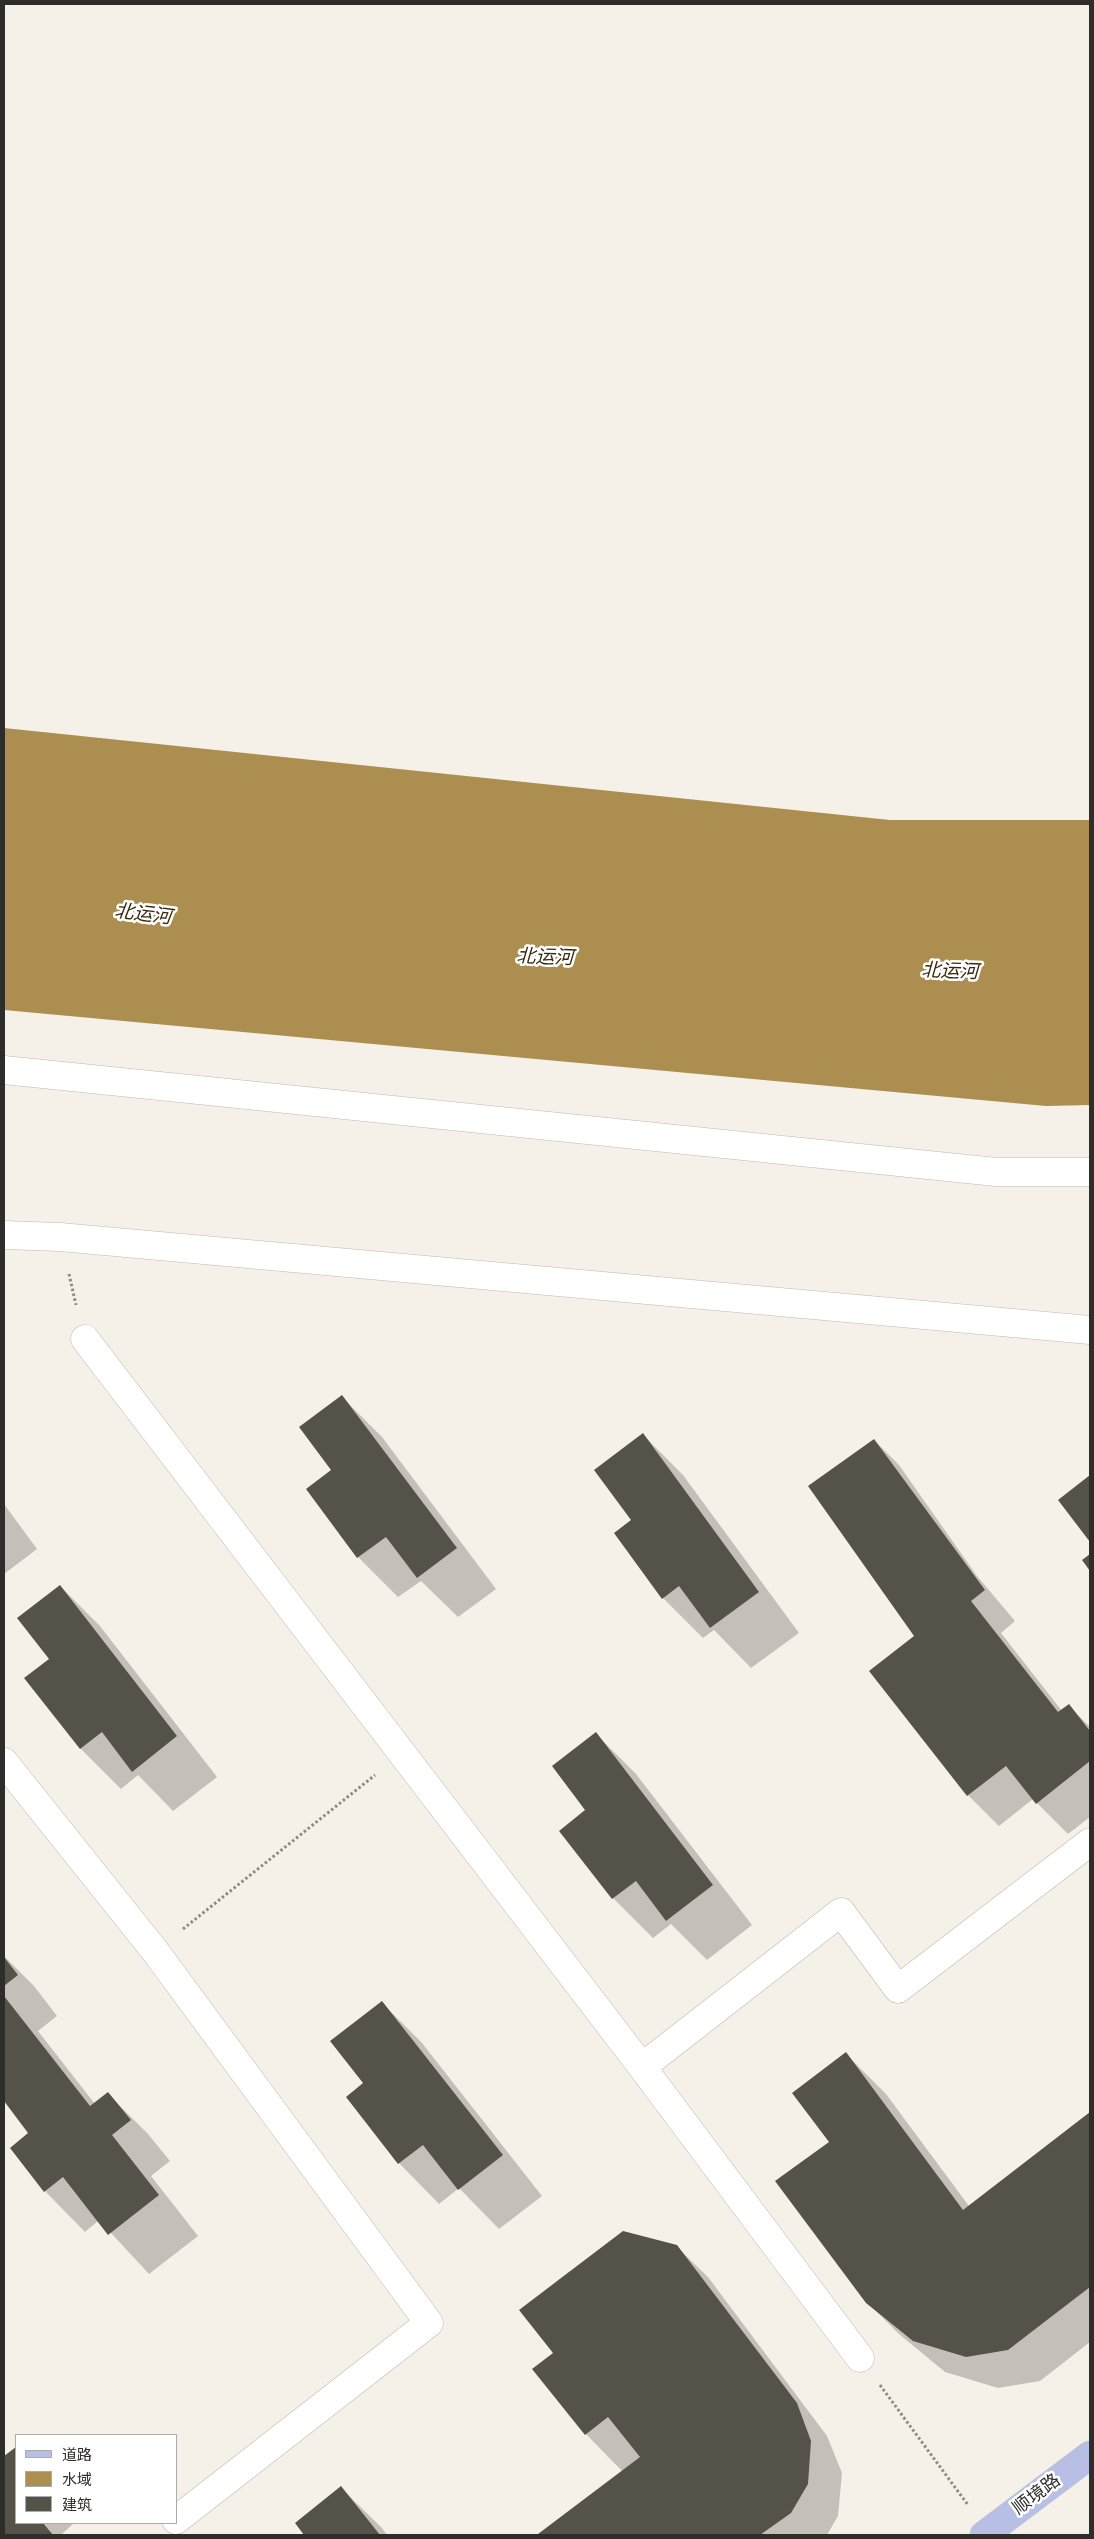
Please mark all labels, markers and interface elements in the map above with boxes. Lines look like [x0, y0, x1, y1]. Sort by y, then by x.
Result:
water label: 北运河 [113, 900, 173, 930]
water label: 北运河 [516, 946, 574, 970]
water label: 北运河 [921, 960, 979, 984]
legend [15, 2434, 178, 2524]
text: 道路 [62, 2446, 92, 2464]
street label: 顺境路 [1009, 2470, 1065, 2520]
text: 水域 [62, 2471, 92, 2489]
text: 建筑 [62, 2496, 92, 2514]

